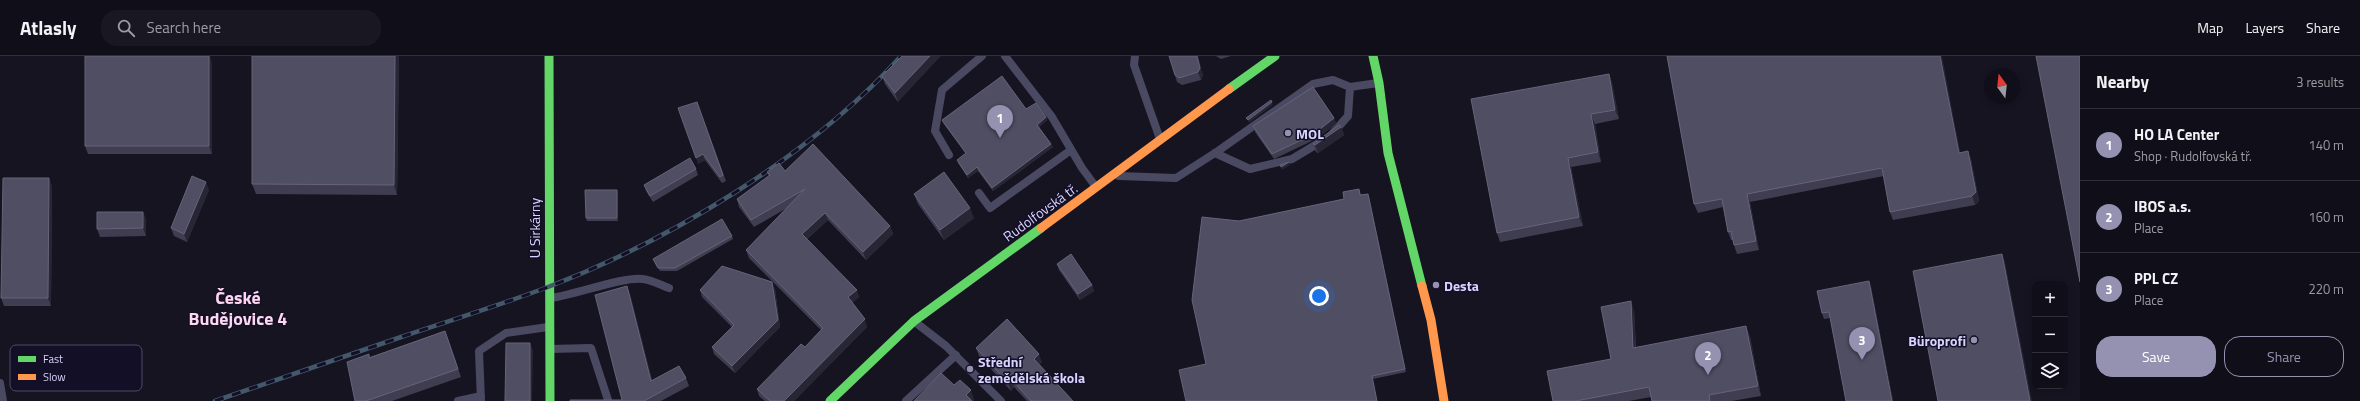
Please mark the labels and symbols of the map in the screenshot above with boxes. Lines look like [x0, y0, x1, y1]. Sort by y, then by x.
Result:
north arrow [1984, 68, 2020, 104]
pin: 1 [987, 105, 1013, 138]
place label: MOL [1296, 123, 1324, 144]
marker: MOL [1283, 128, 1293, 138]
street label: Rudolfovská tř. [998, 178, 1082, 246]
street label: U Sirkárny [524, 198, 545, 258]
place label: Desta [1444, 275, 1479, 296]
marker: Desta [1431, 280, 1441, 290]
district label: České Budějovice 4 [189, 284, 287, 332]
your location [1309, 286, 1329, 306]
pin: 3 [1849, 327, 1875, 360]
place label: Büroprofi [1908, 330, 1966, 351]
marker: Büroprofi [1969, 335, 1979, 345]
pin: 2 [1695, 342, 1721, 375]
legend [10, 345, 142, 391]
text: Fast [43, 351, 63, 367]
place label: Střední zemědělská škola [978, 351, 1085, 388]
marker: Střední zemědělská škola [965, 364, 975, 374]
text: Slow [43, 369, 66, 385]

